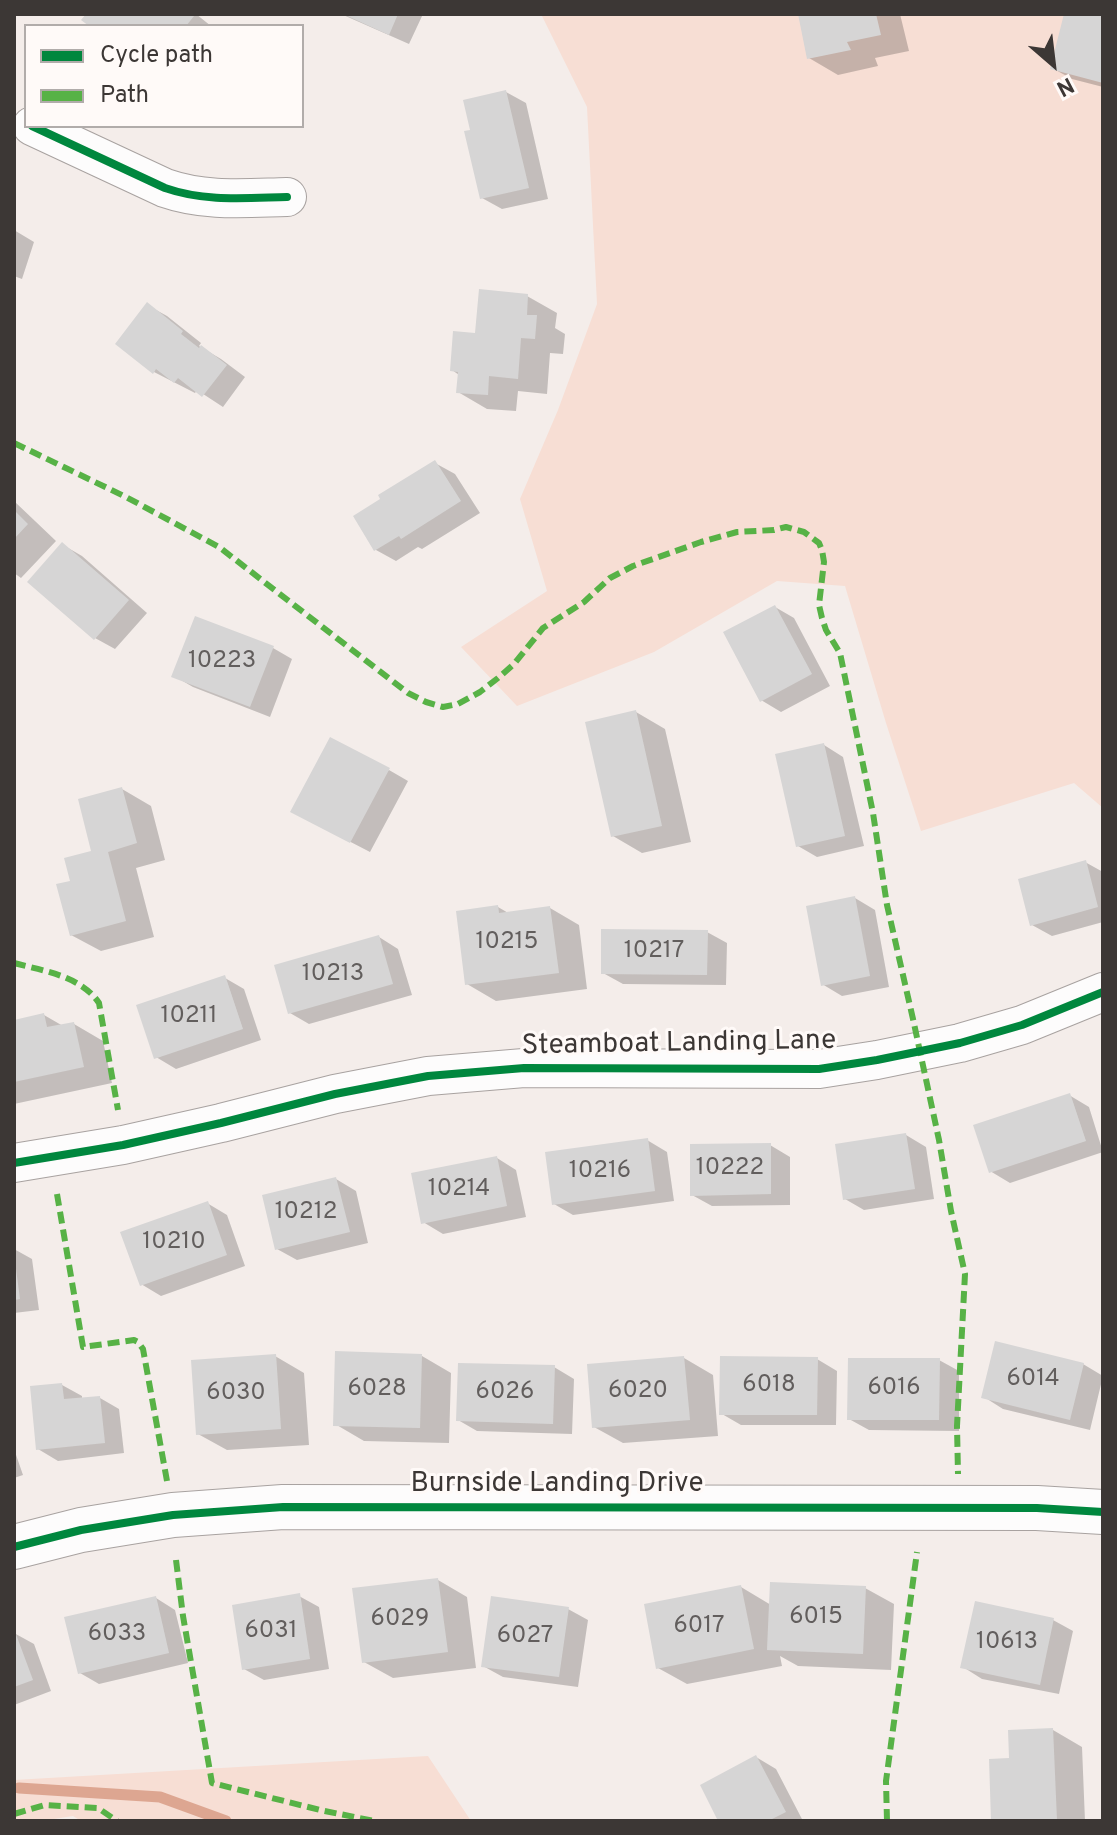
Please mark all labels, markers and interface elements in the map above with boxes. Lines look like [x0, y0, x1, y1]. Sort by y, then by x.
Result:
legend [24, 24, 304, 128]
north arrow [1013, 24, 1093, 104]
text: Cycle path [100, 41, 213, 71]
text: N [1051, 70, 1078, 101]
text: Path [100, 81, 149, 111]
house number: 10223 [188, 648, 256, 676]
house number: 10215 [476, 929, 538, 957]
house number: 10217 [624, 938, 684, 966]
house number: 10213 [302, 961, 364, 989]
house number: 10211 [161, 1003, 217, 1031]
street label: Steamboat Landing Lane [521, 1025, 837, 1065]
house number: 10222 [696, 1155, 764, 1183]
house number: 10216 [569, 1158, 631, 1186]
house number: 10214 [428, 1176, 490, 1204]
house number: 10212 [275, 1199, 337, 1227]
house number: 10210 [142, 1229, 206, 1257]
house number: 6014 [1006, 1366, 1060, 1394]
house number: 6018 [742, 1372, 796, 1400]
house number: 6016 [867, 1375, 921, 1403]
house number: 6028 [347, 1376, 407, 1404]
house number: 6020 [608, 1378, 668, 1406]
house number: 6026 [476, 1379, 534, 1407]
house number: 6030 [206, 1380, 266, 1408]
street label: Burnside Landing Drive [410, 1468, 704, 1502]
house number: 6015 [789, 1604, 843, 1632]
house number: 6029 [371, 1606, 429, 1634]
house number: 6017 [673, 1613, 725, 1641]
house number: 6031 [244, 1618, 298, 1646]
house number: 6033 [88, 1621, 146, 1649]
house number: 6027 [497, 1623, 553, 1651]
house number: 10613 [976, 1629, 1038, 1657]

